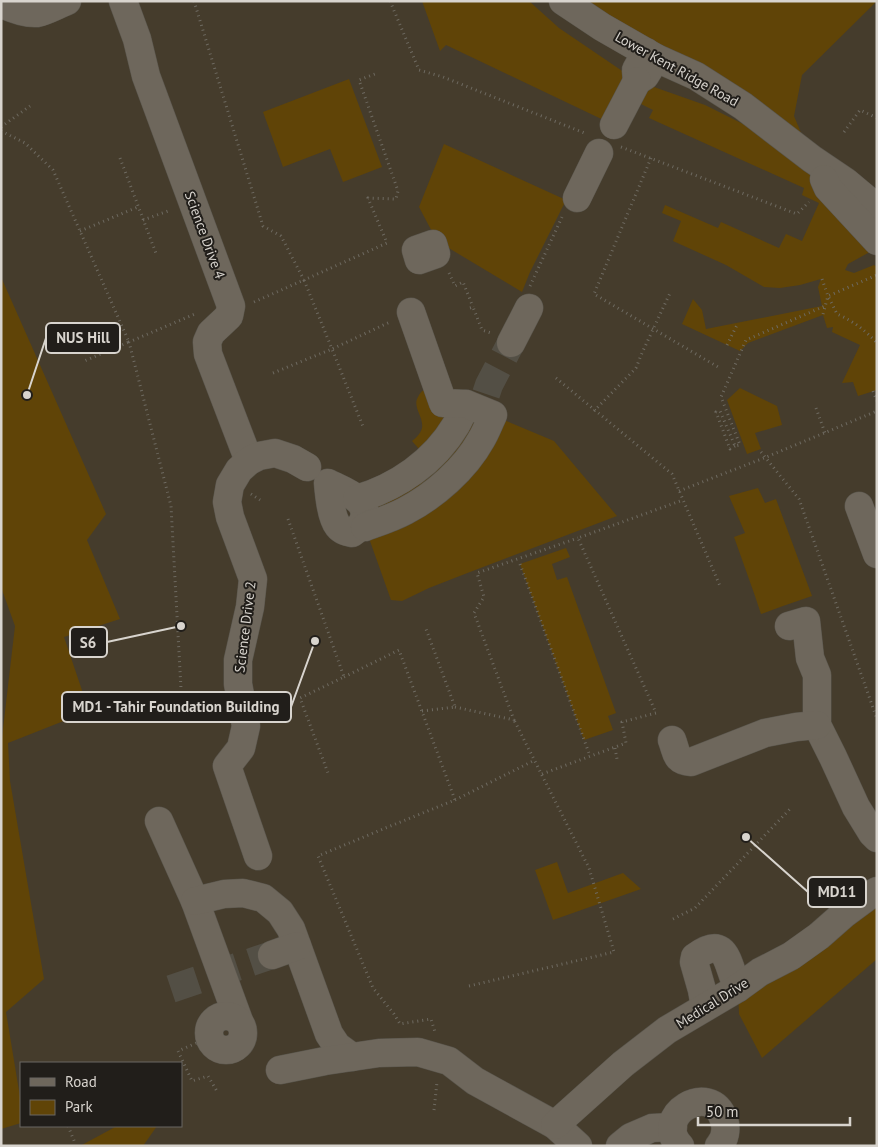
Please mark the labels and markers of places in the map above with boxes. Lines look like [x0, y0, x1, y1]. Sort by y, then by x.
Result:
callout: NUS Hill [46, 323, 120, 353]
callout: S6 [70, 627, 107, 657]
callout: MD1 - Tahir Foundation Building [62, 692, 291, 722]
callout: MD11 [808, 877, 866, 907]

